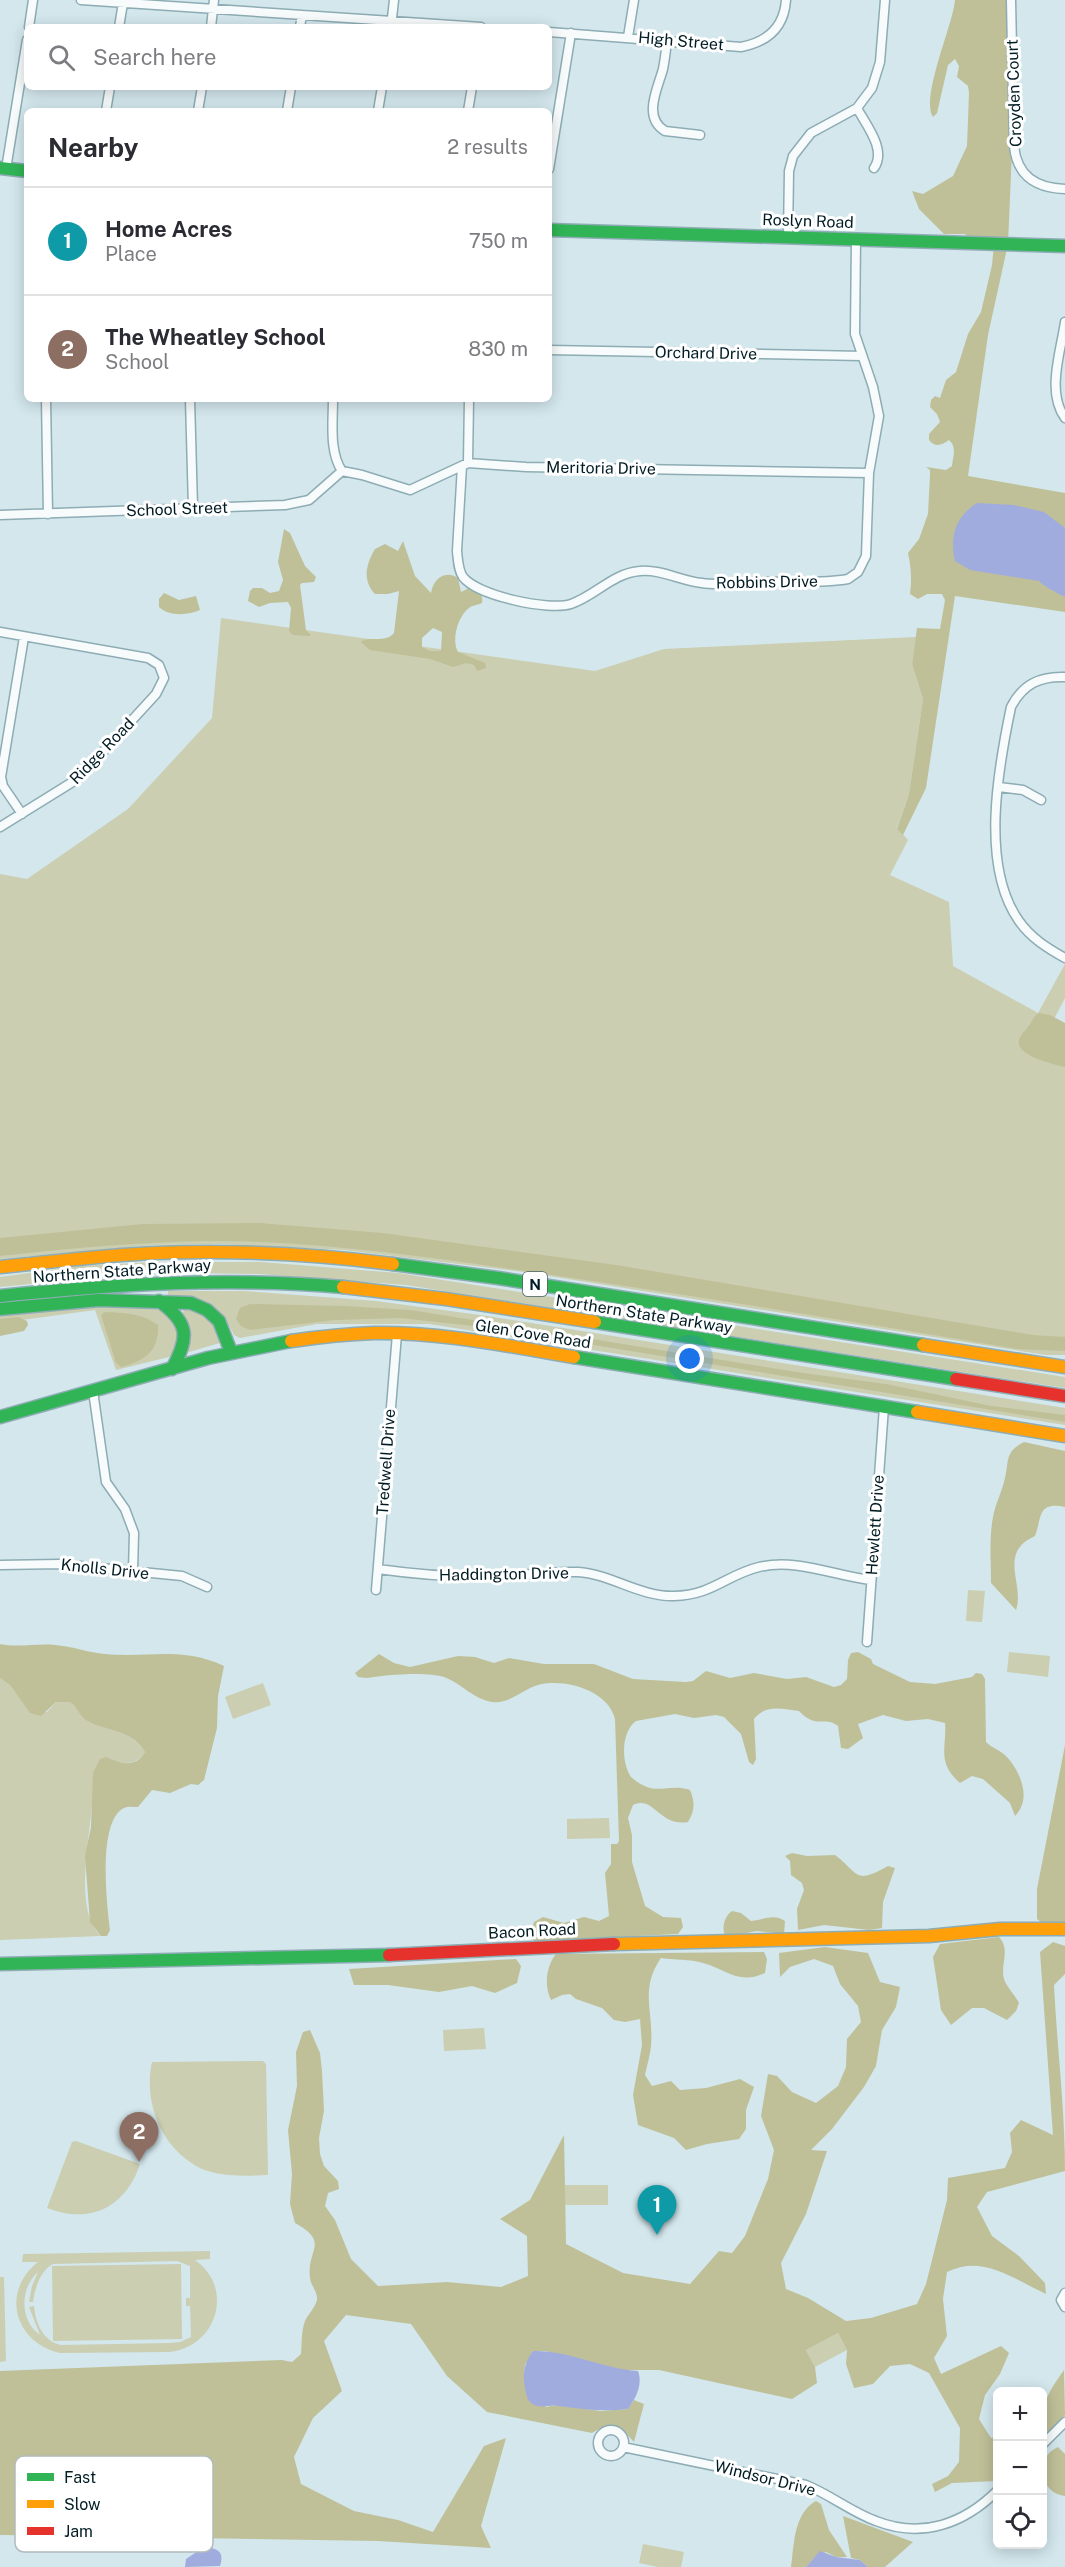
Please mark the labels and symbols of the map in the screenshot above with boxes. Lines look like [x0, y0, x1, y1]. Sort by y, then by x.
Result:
street label: High Street [637, 28, 725, 54]
street label: Croyden Court [1003, 39, 1025, 147]
street label: Roslyn Road [762, 210, 854, 232]
street label: Orchard Drive [655, 343, 757, 363]
street label: Meritoria Drive [546, 458, 656, 478]
street label: School Street [126, 498, 228, 520]
street label: Robbins Drive [716, 572, 818, 592]
street label: Ridge Road [66, 714, 138, 788]
street label: Northern State Parkway [32, 1255, 212, 1287]
road number: N [523, 1272, 547, 1296]
street label: Northern State Parkway [554, 1291, 734, 1337]
street label: Glen Cove Road [474, 1315, 592, 1353]
your location [675, 1344, 704, 1373]
street label: Tredwell Drive [373, 1408, 399, 1516]
street label: Hewlett Drive [862, 1474, 888, 1576]
street label: Knolls Drive [60, 1555, 150, 1583]
street label: Haddington Drive [439, 1563, 569, 1585]
street label: Bacon Road [487, 1919, 577, 1943]
pin: 2 [120, 2112, 158, 2162]
pin: 1 [638, 2186, 676, 2235]
legend [15, 2456, 213, 2552]
street label: Windsor Drive [712, 2456, 818, 2500]
text: Fast [64, 2468, 96, 2487]
text: Slow [64, 2495, 101, 2514]
text: Jam [64, 2522, 93, 2541]

